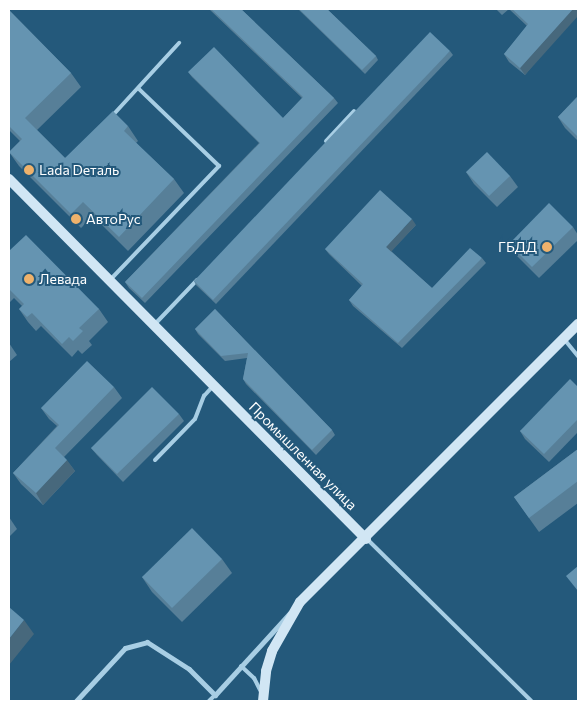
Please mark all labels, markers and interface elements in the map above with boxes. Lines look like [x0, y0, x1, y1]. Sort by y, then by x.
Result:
place label: Lada Dеталь [39, 162, 119, 178]
marker: Lada Dеталь [23, 164, 35, 176]
place label: АвтоРус [86, 211, 141, 227]
marker: АвтоРус [70, 213, 82, 225]
place label: ГБДД [498, 239, 537, 255]
marker: ГБДД [541, 241, 553, 253]
place label: Левада [39, 271, 87, 287]
marker: Левада [23, 273, 35, 285]
street label: Промышленная улица [246, 399, 360, 513]

